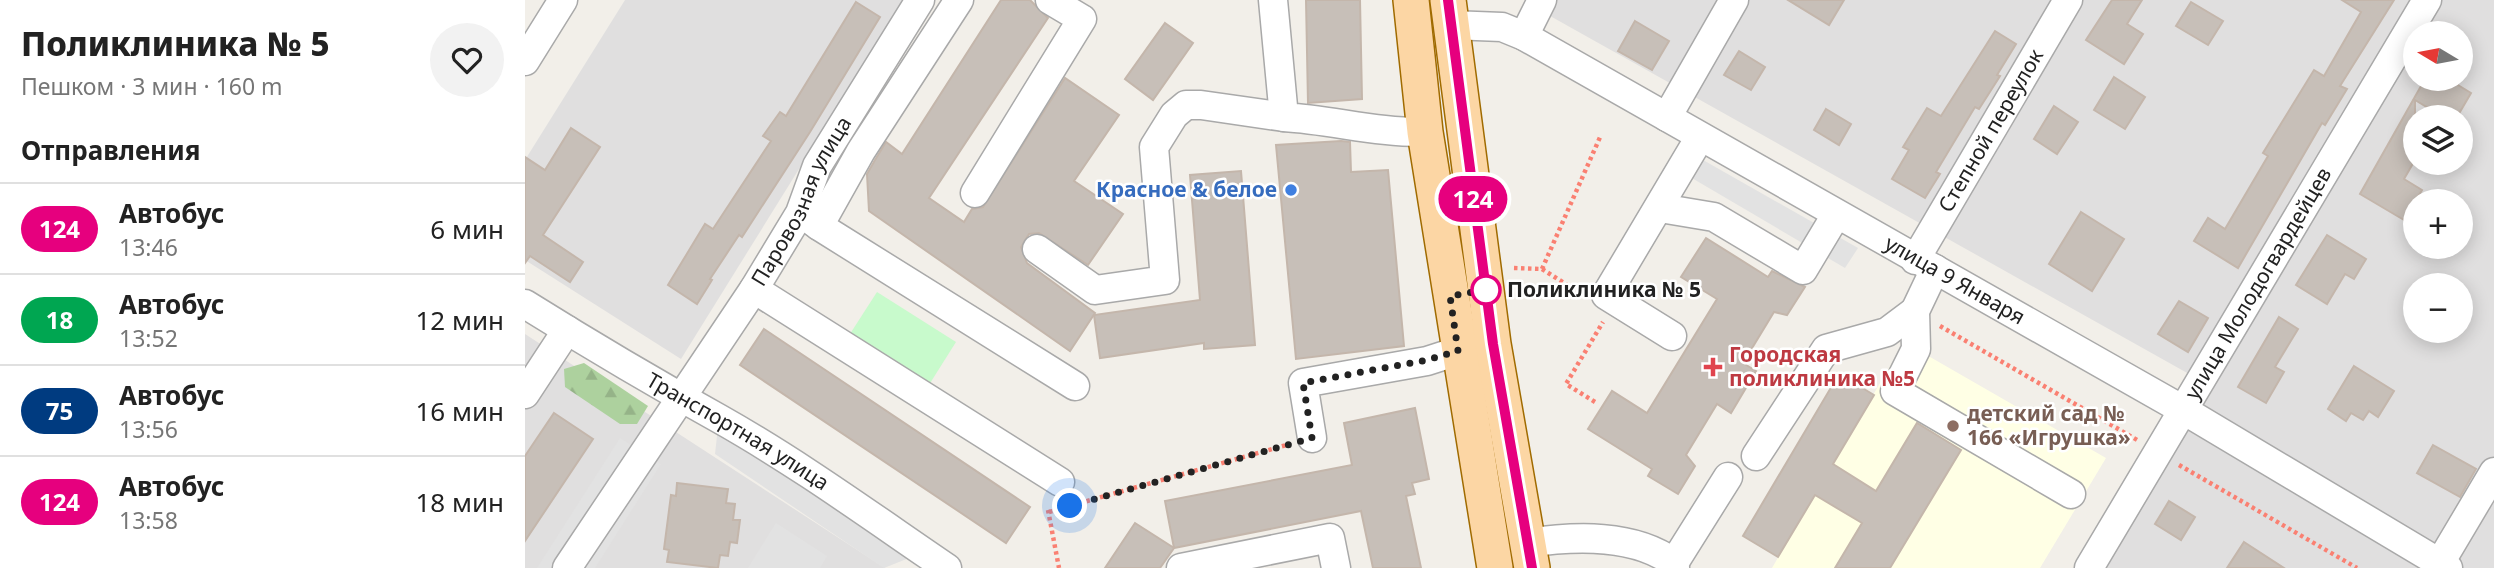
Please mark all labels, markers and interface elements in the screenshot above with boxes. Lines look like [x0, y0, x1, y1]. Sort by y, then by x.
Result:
text: Поликлиника № 5 [21, 21, 329, 66]
north arrow [2403, 21, 2473, 91]
map controls [2403, 21, 2473, 343]
button: heart [430, 23, 504, 97]
street label: Степной переулок [1931, 43, 2049, 217]
text: Пешком · 3 мин · 160 m [21, 70, 283, 102]
button: layers [2403, 105, 2473, 175]
street label: Паровозная улица [744, 111, 857, 291]
text: Отправления [21, 132, 200, 168]
street label: улица Молодогвардейцев [2178, 162, 2337, 404]
place label: Красное & белое [1096, 175, 1277, 203]
line badge: 124 [1433, 176, 1513, 222]
marker: Красное & белое [1283, 182, 1299, 198]
text: 124 [1452, 182, 1494, 215]
button: + [2403, 189, 2473, 259]
text: Автобус [119, 195, 224, 231]
text: 6 мин [430, 211, 504, 247]
text: 124 [39, 212, 80, 245]
street label: улица 9 Января [1880, 229, 2030, 330]
text: 13:46 [119, 231, 178, 263]
button: − [2403, 273, 2473, 343]
marker: Поликлиника № 5 [1471, 275, 1501, 305]
place label: Поликлиника № 5 [1507, 275, 1701, 303]
text: Автобус [119, 286, 224, 322]
text: 12 мин [415, 302, 504, 338]
text: 18 [46, 303, 73, 336]
text: 13:52 [119, 322, 178, 354]
place label: Городская поликлиника №5 [1729, 340, 1915, 392]
marker: Городская поликлиника №5 [1703, 357, 1723, 377]
street label: Транспортная улица [642, 365, 835, 496]
text: Автобус [119, 377, 224, 413]
text: 16 мин [415, 393, 504, 429]
text: 75 [46, 394, 73, 427]
place label: детский сад № 166 «Игрушка» [1967, 399, 2131, 451]
text: 13:56 [119, 413, 178, 445]
marker: детский сад № 166 «Игрушка» [1945, 418, 1961, 434]
text: Автобус [119, 468, 224, 504]
text: 18 мин [415, 484, 504, 520]
text: 124 [39, 485, 80, 518]
your location [1052, 488, 1087, 523]
text: 13:58 [119, 504, 178, 536]

